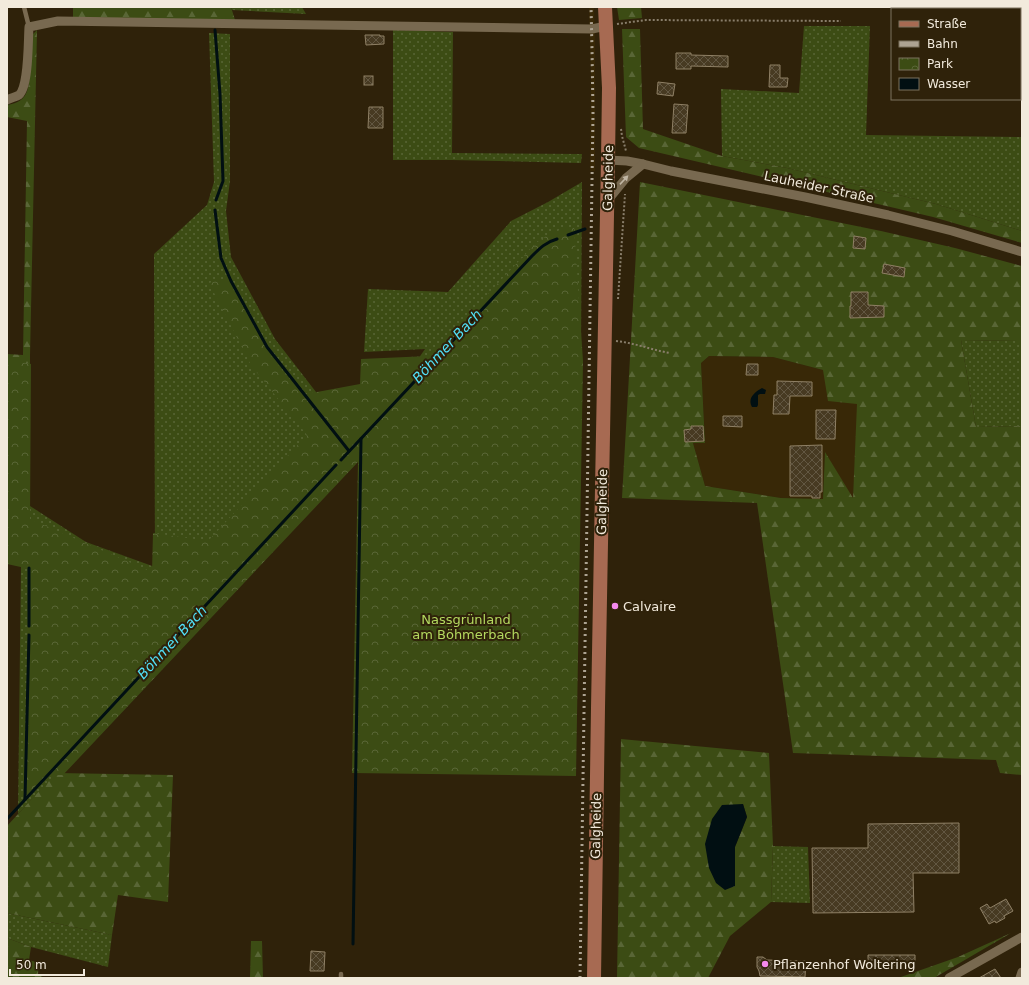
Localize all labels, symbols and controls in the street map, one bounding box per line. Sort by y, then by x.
legend [891,8,1021,100]
text: Straße [927,17,967,31]
text: Bahn [927,37,958,51]
text: Park [927,57,953,71]
text: Wasser [927,77,970,91]
street label: Galgheide [600,145,616,211]
street label: Lauheider Straße [763,168,875,206]
one-way arrow [619,175,629,185]
water label: Böhmer Bach [409,306,485,386]
street label: Galgheide [594,469,610,535]
place label: Calvaire [623,599,676,614]
marker: Calvaire [610,601,620,611]
water label: Böhmer Bach [134,602,210,682]
park label: Nassgrünland am Böhmerbach [412,612,520,642]
street label: Galgheide [588,793,604,859]
scale bar [10,951,84,977]
place label: Pflanzenhof Woltering [773,957,915,972]
text: 50 m [16,958,47,972]
marker: Pflanzenhof Woltering [760,959,770,969]

